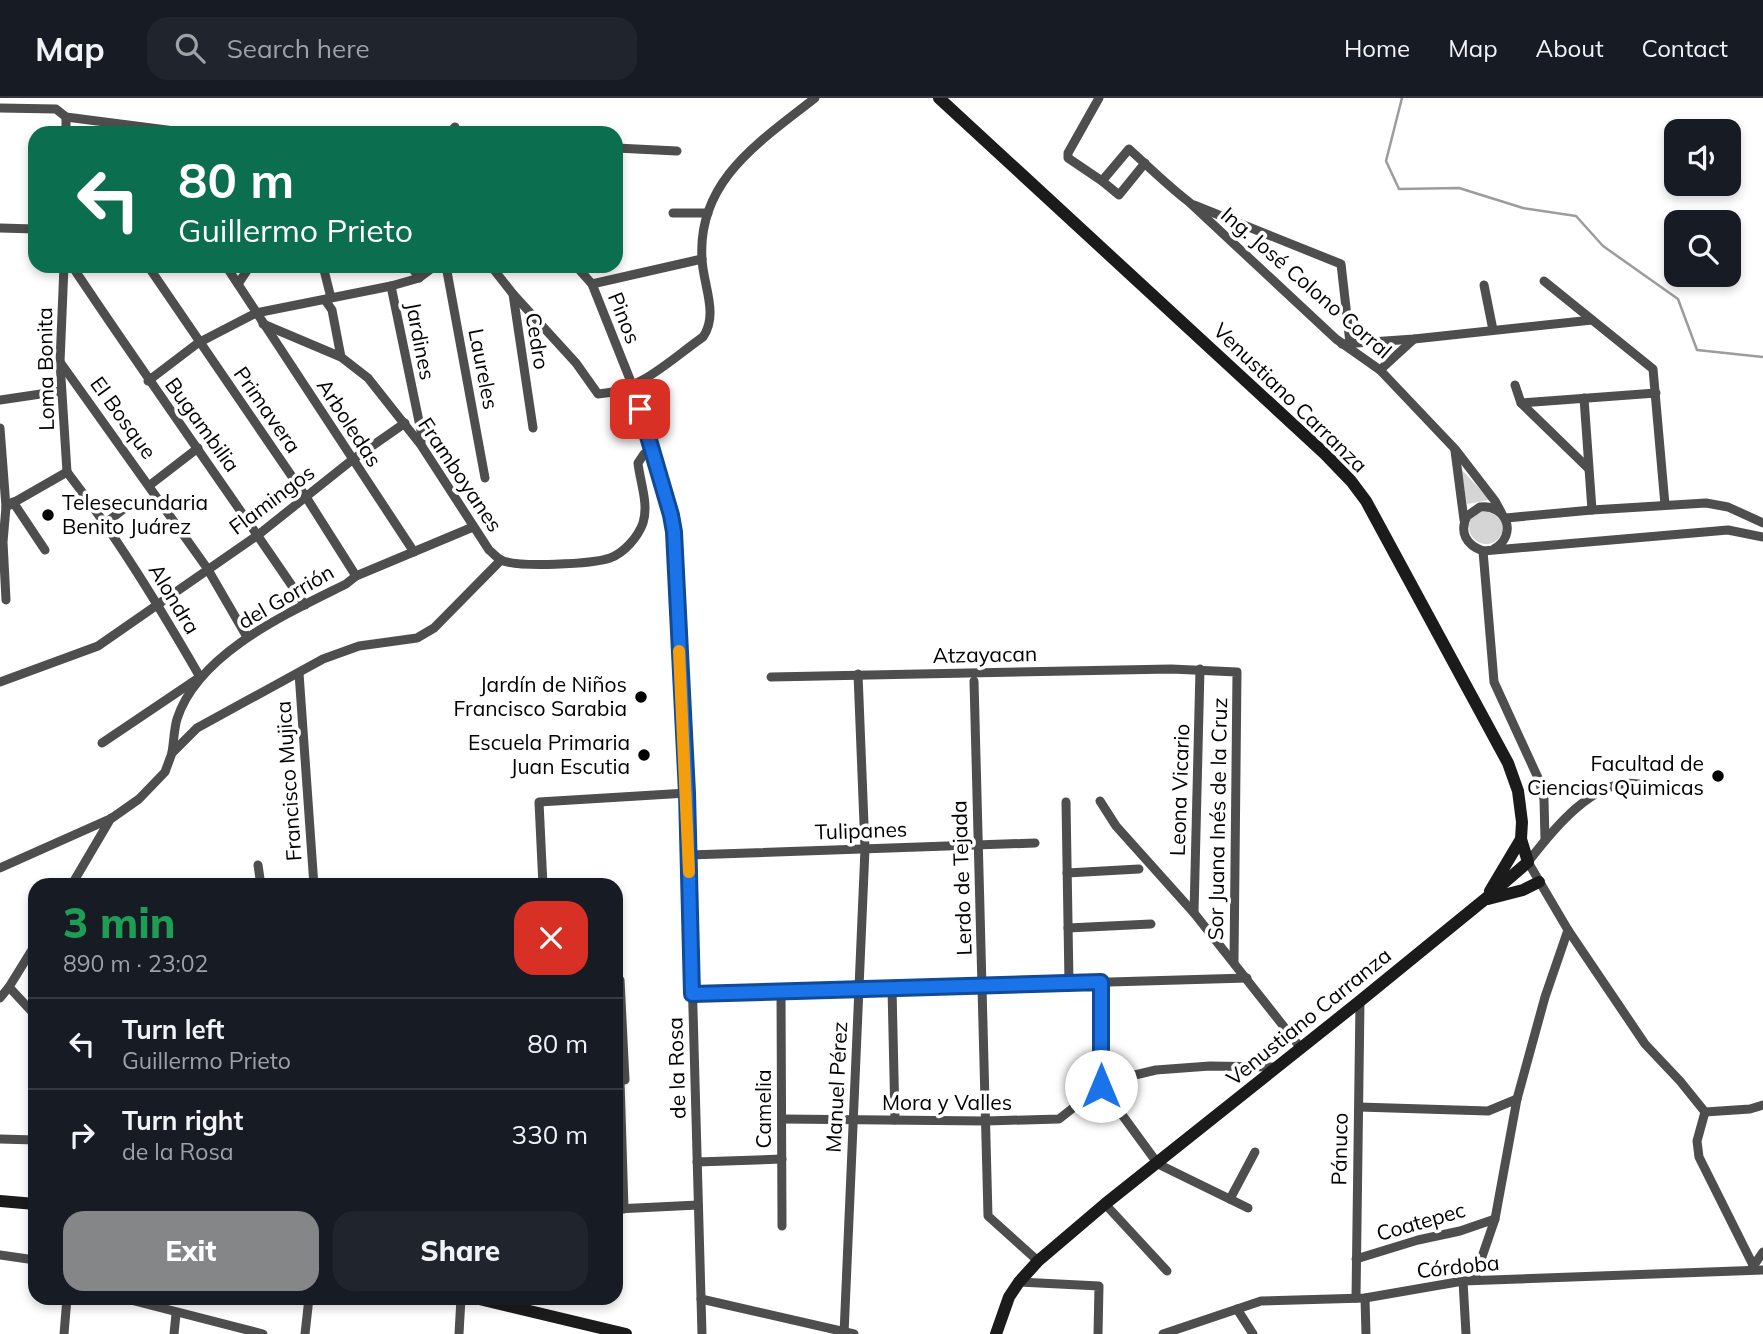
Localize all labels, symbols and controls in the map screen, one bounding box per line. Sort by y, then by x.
search box [147,17,637,80]
text: Map [35,28,105,69]
icon: search [171,29,209,67]
text: Search here [227,32,370,65]
text: Home [1344,33,1410,63]
text: Map [1448,33,1498,63]
text: About [1536,33,1604,63]
text: Contact [1642,33,1728,63]
map controls [1664,119,1741,287]
button: sound [1664,119,1741,196]
text: 80 m [178,149,294,210]
icon: left [63,154,154,245]
street label: Ing. José Colono Corral [1216,201,1397,363]
text: Guillermo Prieto [178,210,413,250]
button: search [1664,210,1741,287]
street label: Pinos [603,288,647,347]
street label: Jardines [401,300,441,382]
street label: Loma Bonita [31,307,59,431]
street label: Cedro [521,311,555,371]
street label: Venustiano Carranza [1208,317,1373,478]
street label: Laureles [463,326,505,411]
street label: Primavera [229,361,307,458]
street label: El Bosque [85,371,162,464]
street label: Bugambilia [160,372,246,477]
street label: Arboledas [312,374,388,471]
pin [610,379,670,439]
icon: arrive [621,390,659,428]
street label: Framboyanes [413,412,509,537]
street label: Flamingos [224,459,319,540]
place label: Telesecundaria Benito Juárez [62,489,208,539]
marker: Telesecundaria Benito Juárez [40,507,56,523]
street label: del Gorrión [233,558,338,634]
street label: Alondra [144,559,206,638]
street label: Atzayacan [932,640,1037,668]
place label: Jardín de Niños Francisco Sarabia [454,671,627,721]
marker: Jardín de Niños Francisco Sarabia [633,689,649,705]
street label: Sor Juana Inés de la Cruz [1202,697,1232,941]
street label: Francisco Mujica [269,700,307,862]
street label: Leona Vicario [1164,723,1194,857]
place label: Escuela Primaria Juan Escutia [468,729,630,779]
marker: Escuela Primaria Juan Escutia [636,747,652,763]
place label: Facultad de Ciencias Quimicas [1527,750,1704,800]
marker: Facultad de Ciencias Quimicas [1710,768,1726,784]
street label: Lerdo de Tejada [945,800,977,956]
street label: Tulipanes [814,815,908,845]
text: 3 min [63,896,176,949]
button: close [514,901,588,975]
street label: Venustiano Carranza [1221,942,1396,1091]
text: 890 m · 23:02 [63,949,208,978]
text: Turn left [122,1013,224,1046]
street label: de la Rosa [661,1017,691,1119]
street label: Manuel Pérez [820,1021,852,1153]
icon: left [63,1025,101,1063]
text: 80 m [527,1027,588,1060]
text: Guillermo Prieto [122,1046,291,1075]
position arrow [1064,1049,1138,1123]
street label: Camelia [750,1069,776,1149]
street label: Mora y Valles [882,1089,1012,1115]
text: Turn right [122,1104,243,1137]
street label: Pánuco [1325,1112,1353,1186]
icon: right [63,1116,101,1154]
text: 330 m [512,1118,588,1151]
text: de la Rosa [122,1137,234,1166]
street label: Coatepec [1373,1196,1468,1246]
button: Exit [63,1211,319,1291]
button: Share [333,1211,588,1291]
street label: Córdoba [1415,1249,1500,1283]

